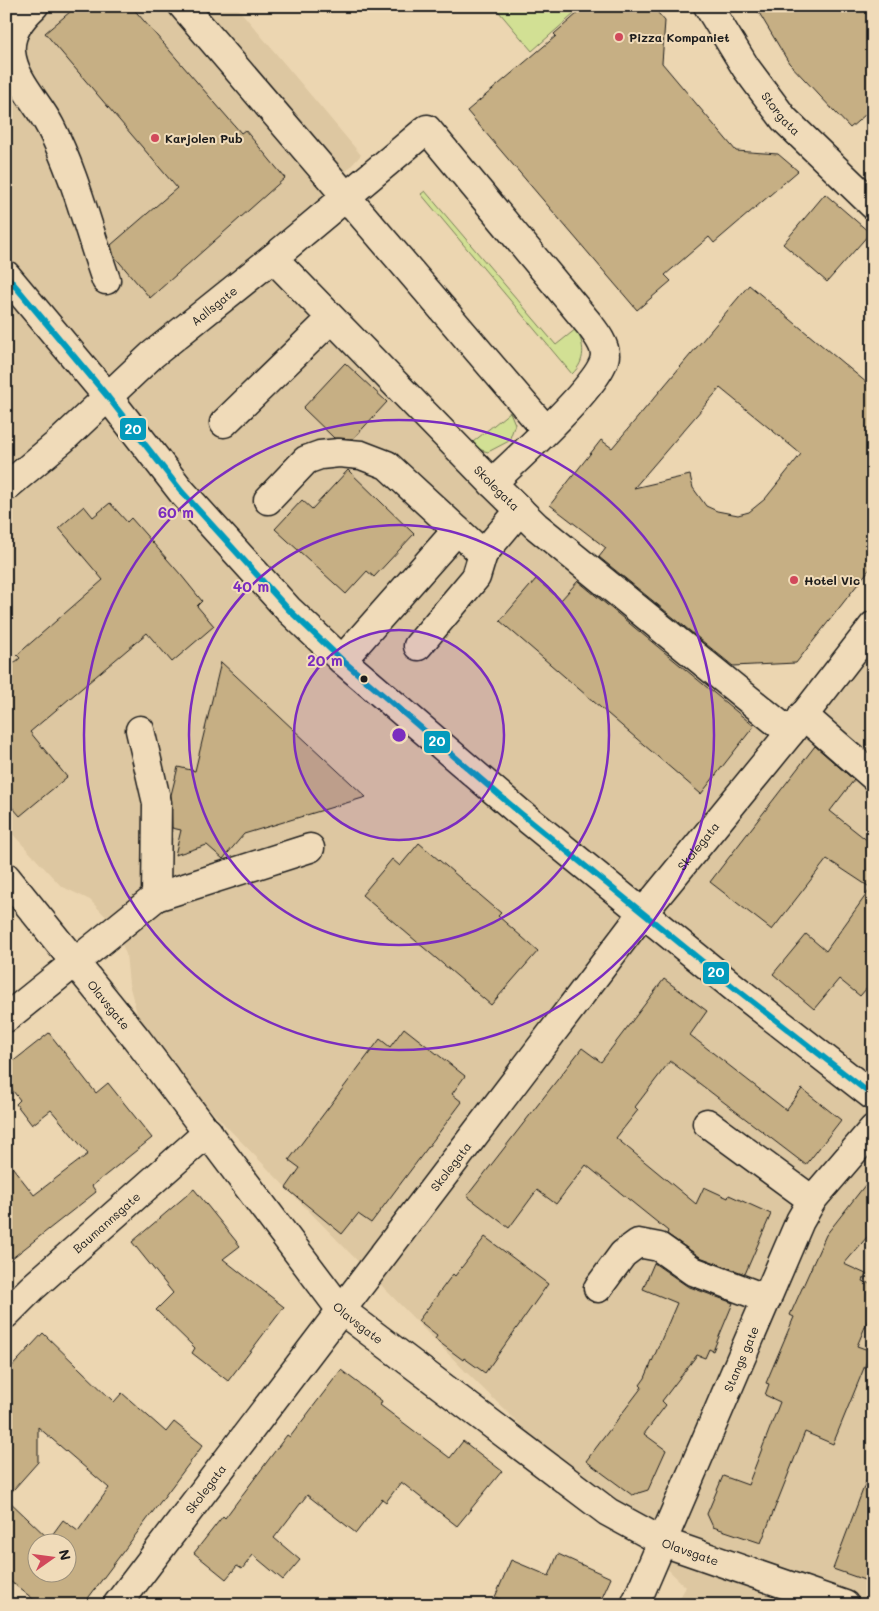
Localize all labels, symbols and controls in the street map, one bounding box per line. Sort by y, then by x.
place label: Pizza Kompaniet [629,29,730,45]
marker: Pizza Kompaniet [613,31,625,43]
street label: Storgata [758,88,804,139]
place label: Karjolen Pub [165,130,243,146]
marker: Karjolen Pub [149,132,161,144]
street label: Aallsgate [187,282,240,329]
line badge: 20 [119,417,147,441]
text: 20 [125,419,141,438]
street label: Skolegata [471,462,523,514]
text: 60 m [158,502,194,522]
place label: Hotel Vic [804,572,860,588]
marker: Hotel Vic [788,574,800,586]
text: 40 m [233,576,269,596]
text: 20 m [307,650,343,670]
unlabelled marker [359,674,369,684]
centre of rings [390,726,408,744]
line badge: 20 [423,730,451,754]
text: 20 [429,731,445,750]
street label: Skolegata [673,818,722,873]
line badge: 20 [702,961,730,985]
text: 20 [708,962,724,981]
street label: Olavsgate [84,976,134,1033]
street label: Skolegata [427,1138,474,1194]
street label: Baumannsgate [69,1188,143,1256]
street label: Olavsgate [330,1299,387,1347]
street label: Stangs gate [720,1323,762,1394]
street label: Skolegata [181,1461,229,1517]
north arrow [28,1534,78,1584]
street label: Olavsgate [660,1534,721,1569]
text: N [55,1547,76,1562]

